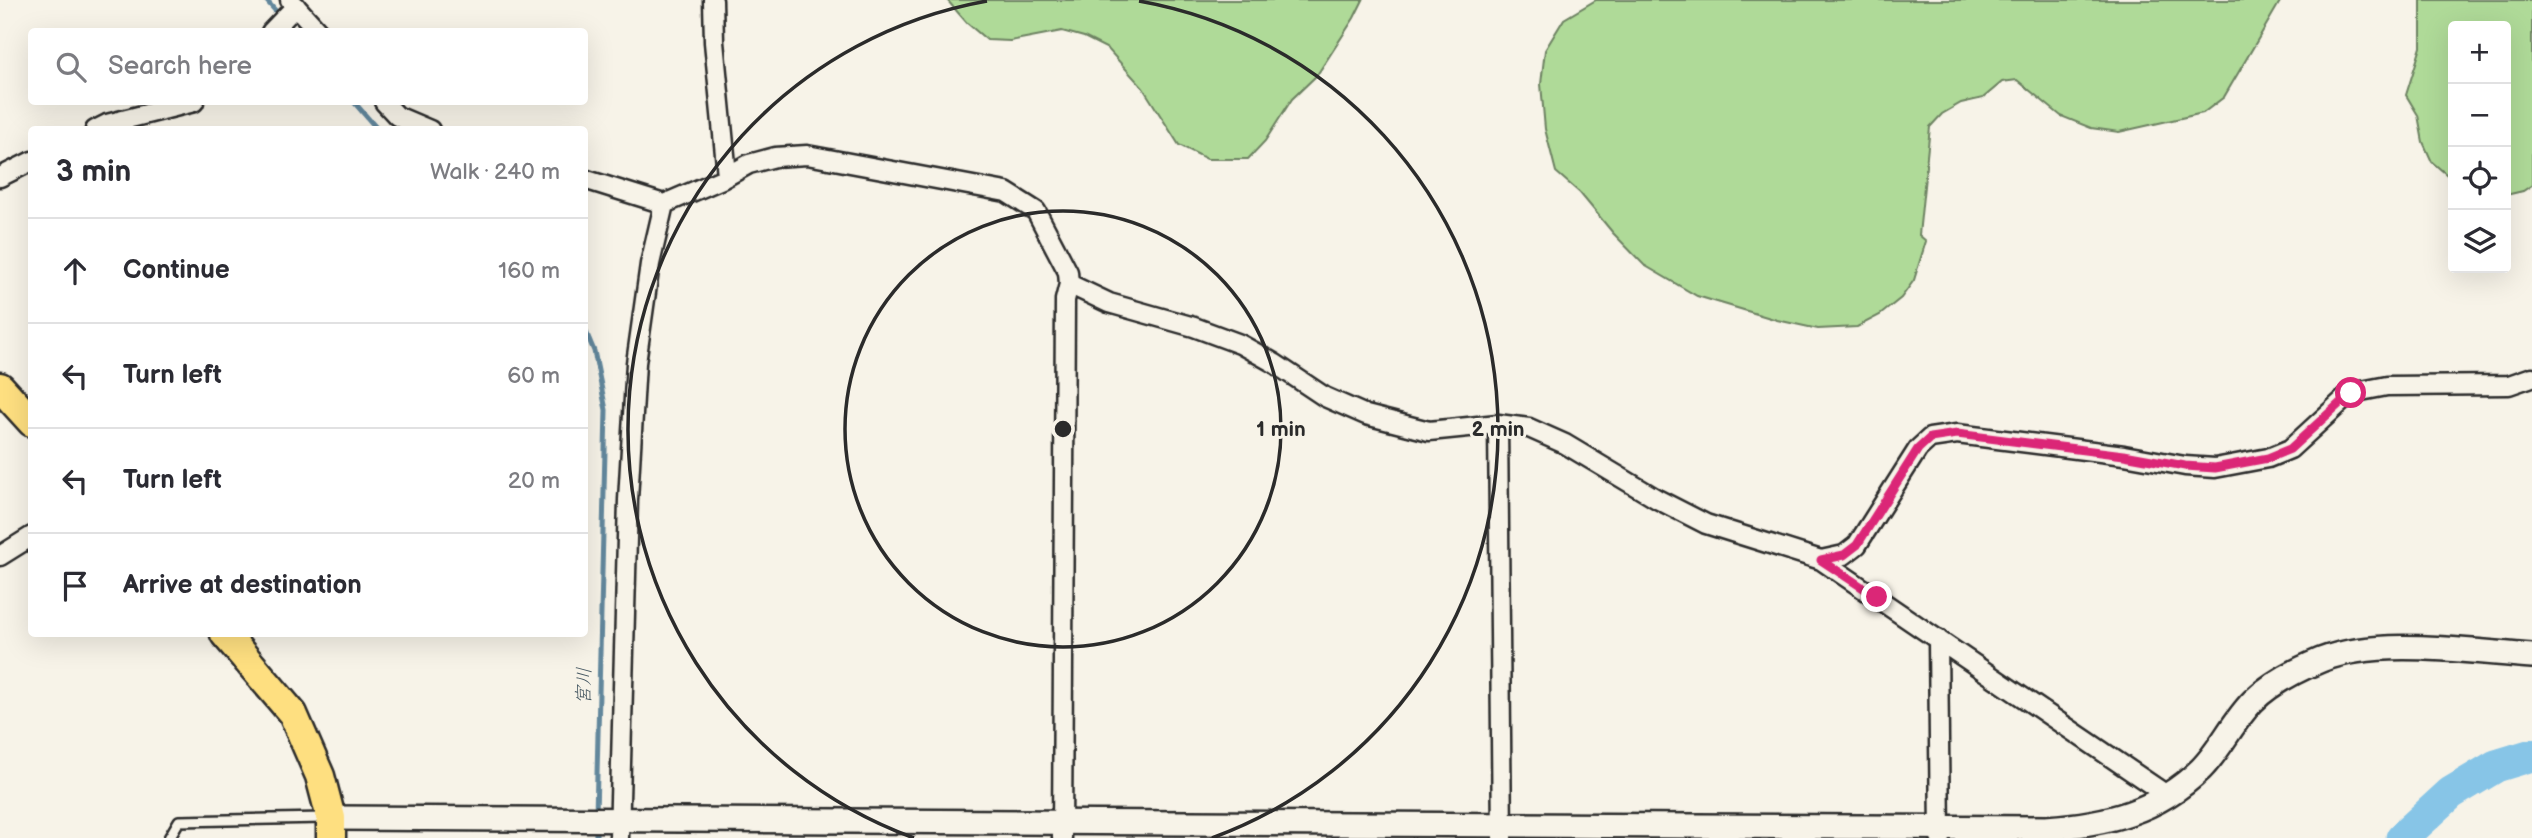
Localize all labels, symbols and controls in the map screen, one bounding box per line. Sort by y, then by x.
map controls [2448,21,2511,273]
button: + [2448,21,2511,84]
search box [28,28,588,105]
icon: search [52,48,90,86]
text: Search here [108,51,252,82]
button: − [2448,84,2511,147]
button: locate [2448,147,2511,210]
text: 3 min [56,154,131,190]
text: Walk · 240 m [430,158,560,186]
button: layers [2448,210,2511,273]
icon: ahead [56,252,94,290]
text: Continue [123,255,230,286]
text: 160 m [498,257,560,285]
icon: left [56,357,94,395]
text: Turn left [123,360,222,391]
text: 60 m [507,362,560,390]
route start [2335,377,2366,408]
centre of rings [1051,417,1075,441]
text: 1 min [1256,417,1306,442]
text: 2 min [1471,417,1525,442]
icon: left [56,462,94,500]
text: Turn left [123,465,222,496]
text: 20 m [508,467,560,495]
icon: arrive [56,567,94,605]
text: Arrive at destination [123,570,362,601]
route end [1861,581,1892,612]
water label: 宮川 [573,667,596,705]

